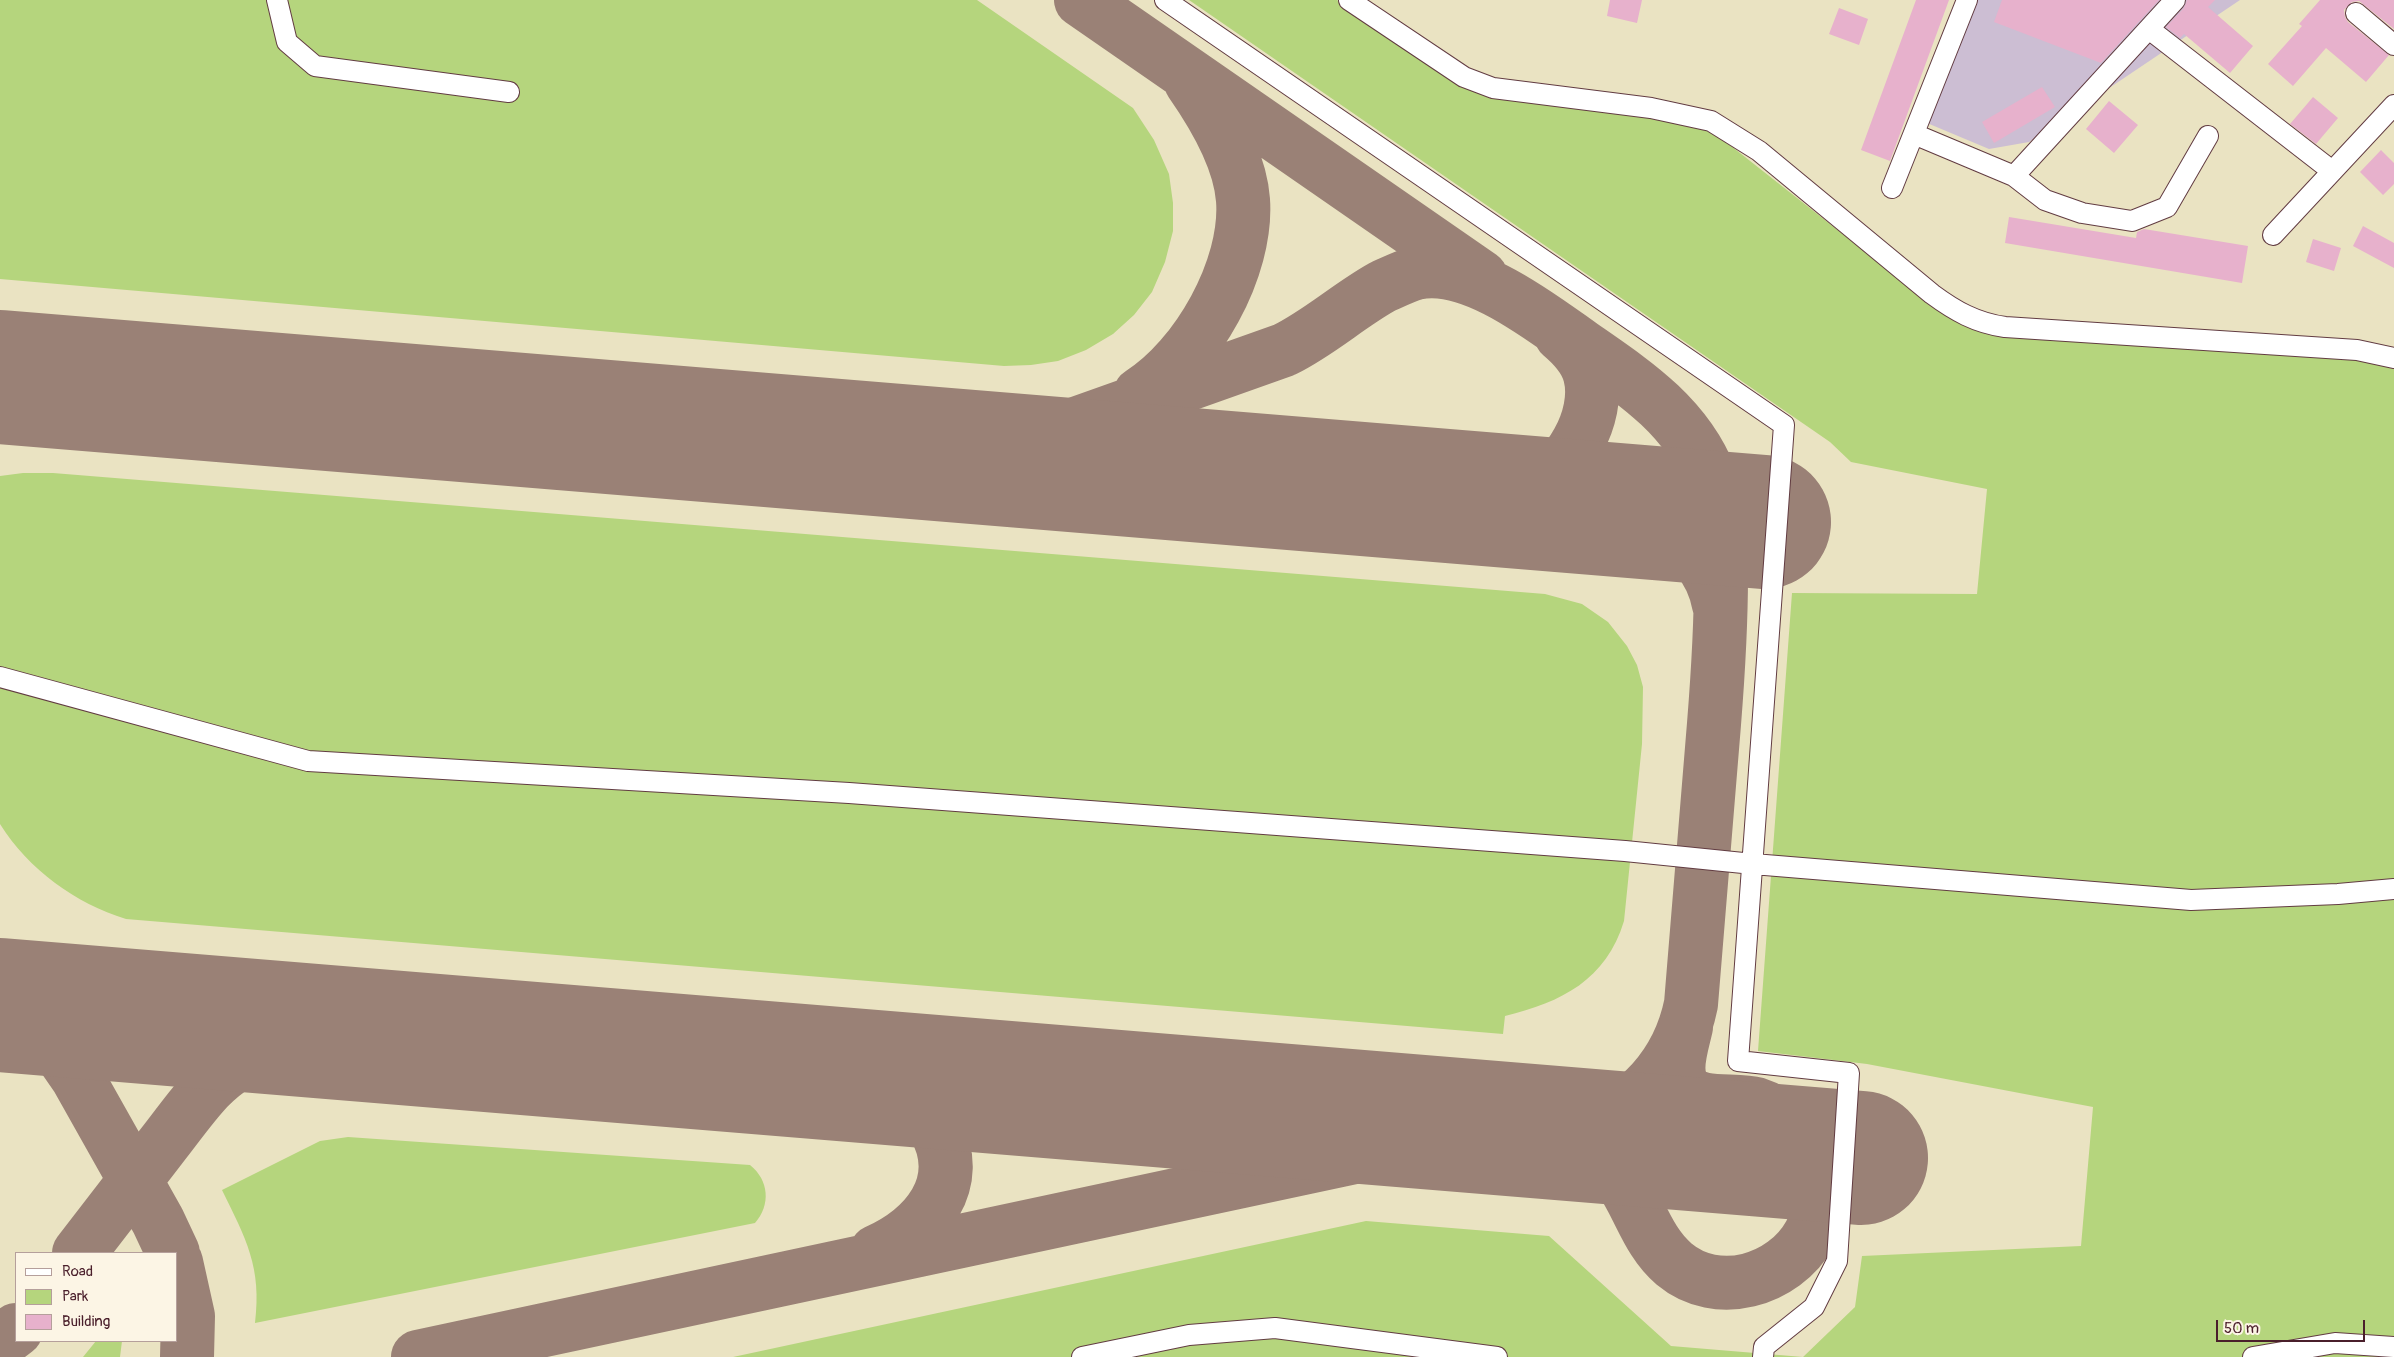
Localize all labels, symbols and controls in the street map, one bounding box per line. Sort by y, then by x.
legend [15,1252,178,1342]
text: Road [62,1262,93,1281]
text: Park [62,1287,88,1306]
scale bar [2219,1310,2368,1342]
text: Building [62,1312,110,1331]
text: 50 m [2224,1319,2259,1338]

